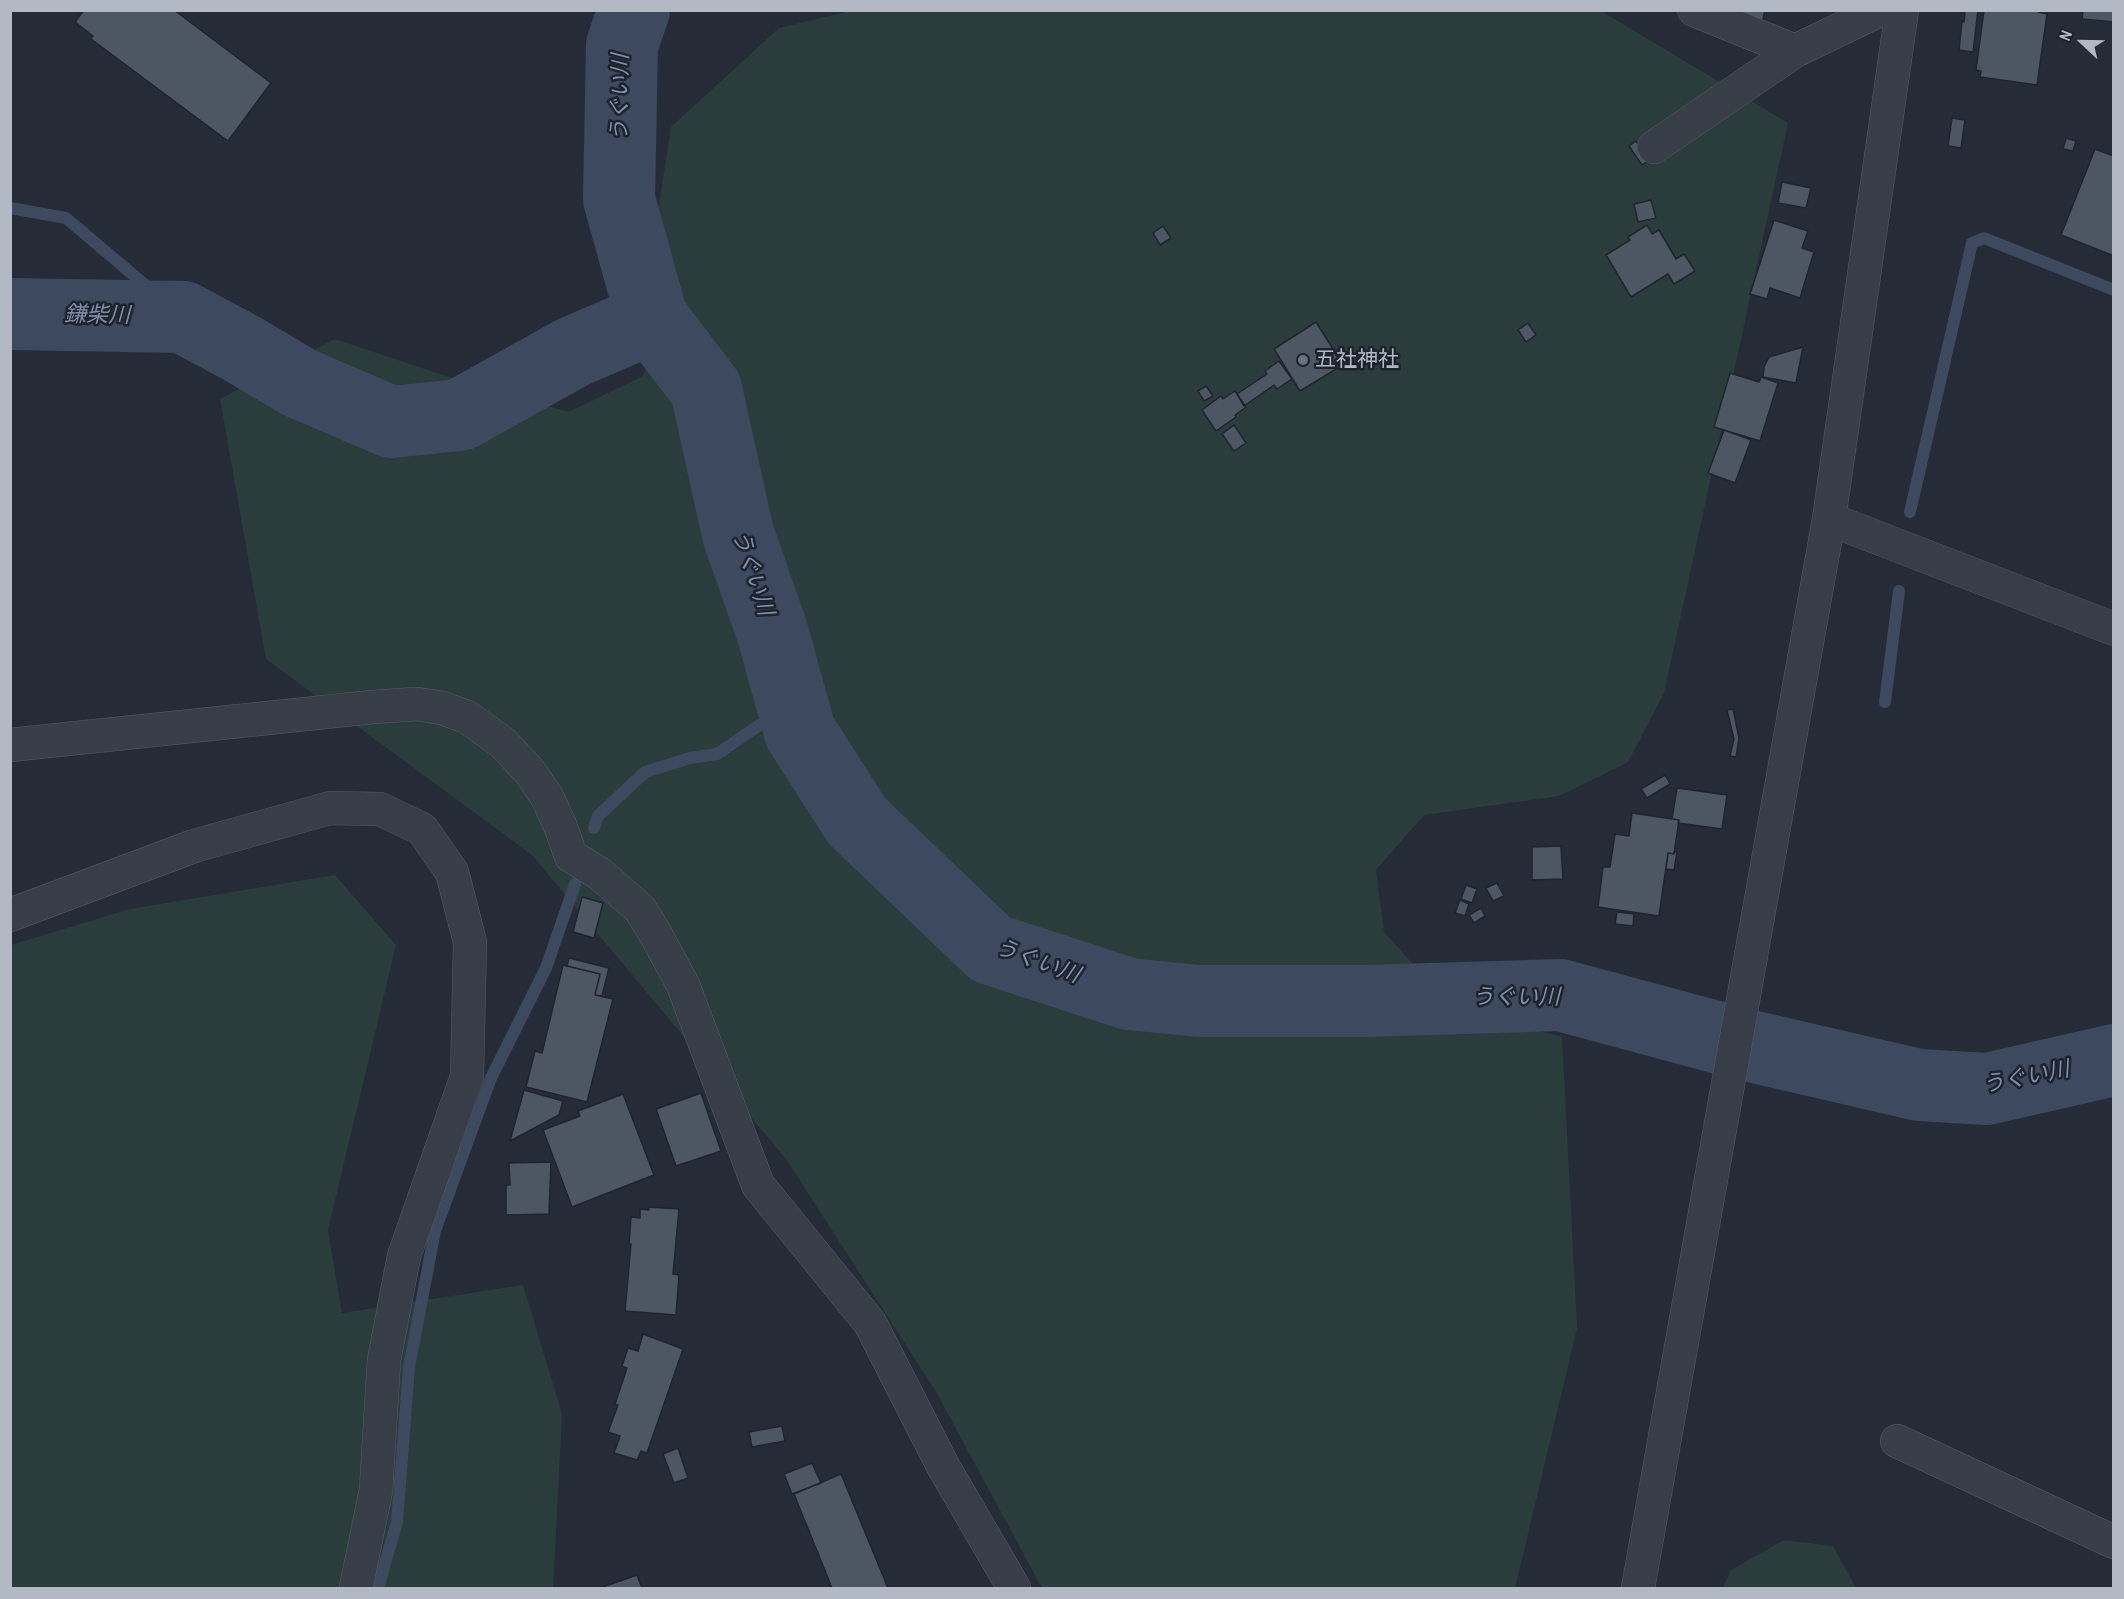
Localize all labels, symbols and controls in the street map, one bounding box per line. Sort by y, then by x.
north arrow [2052,12,2112,72]
text: N [2053,27,2077,44]
water label: うぐい川 [607,54,635,142]
water label: 鎌柴川 [64,302,130,330]
place label: 五社神社 [1315,347,1399,373]
marker: 五社神社 [1296,353,1310,367]
water label: うぐい川 [726,527,778,619]
water label: うぐい川 [991,935,1083,989]
water label: うぐい川 [1472,985,1560,1011]
water label: うぐい川 [1980,1057,2072,1099]

